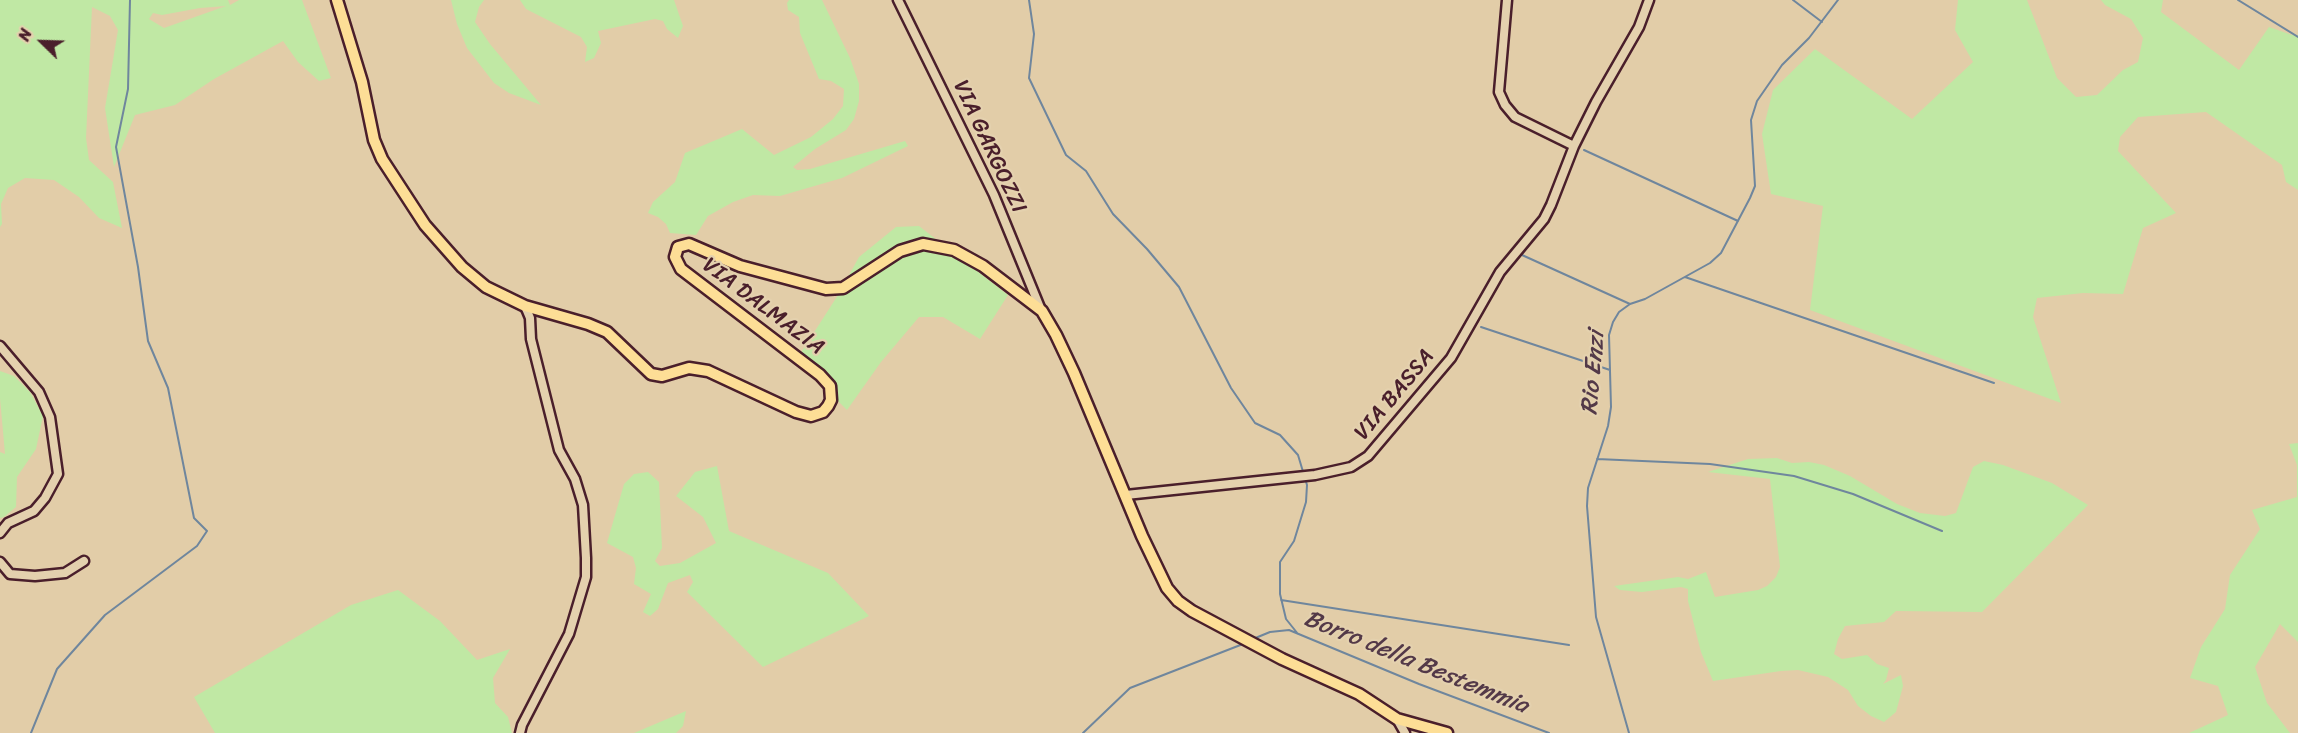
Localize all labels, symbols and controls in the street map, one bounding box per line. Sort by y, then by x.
north arrow [12,12,72,72]
text: N [9,24,40,46]
street label: VIA GARGOZZI [947,76,1031,218]
street label: VIA DALMAZIA [697,253,829,361]
water label: Rio Enzi [1576,330,1612,416]
street label: VIA BASSA [1350,344,1440,446]
water label: Borro della Bestemmia [1300,605,1532,721]

